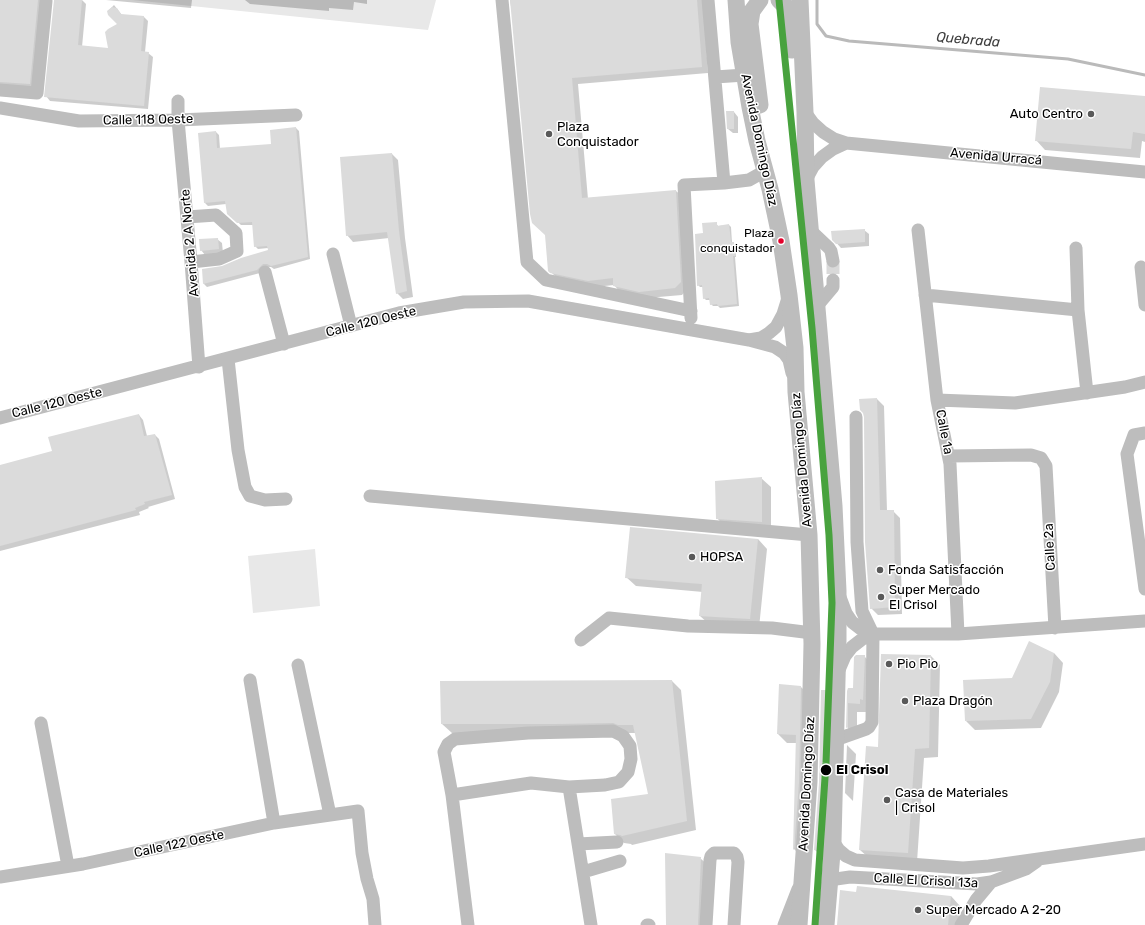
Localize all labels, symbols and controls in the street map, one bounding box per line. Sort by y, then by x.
water label: Quebrada [935,29,1001,51]
street label: Avenida Domingo Díaz [737,72,781,208]
place label: Auto Centro [1010,106,1083,122]
marker: Auto Centro [1086,109,1096,119]
street label: Calle 118 Oeste [103,111,193,129]
place label: Plaza Conquistador [557,119,639,150]
marker: Plaza Conquistador [544,129,554,139]
street label: Avenida Urracá [949,145,1043,169]
street label: Avenida 2 A Norte [178,188,202,298]
place label: Plaza conquistador [700,227,774,255]
marker: Plaza conquistador [776,236,786,246]
street label: Calle 120 Oeste [324,303,418,341]
street label: Calle 120 Oeste [10,384,104,422]
street label: Avenida Domingo Díaz [788,392,816,528]
street label: Calle 1a [932,408,956,456]
street label: Calle 2a [1041,523,1059,571]
place label: HOPSA [700,549,743,565]
marker: HOPSA [687,552,697,562]
place label: Fonda Satisfacción [888,562,1004,578]
marker: Fonda Satisfacción [875,565,885,575]
place label: Super Mercado El Crisol [889,582,980,613]
marker: Super Mercado El Crisol [876,592,886,602]
place label: Pio Pio [897,656,938,672]
marker: Pio Pio [884,659,894,669]
place label: Plaza Dragón [913,693,993,709]
marker: Plaza Dragón [900,696,910,706]
street label: Avenida Domingo Díaz [796,716,818,852]
place label: El Crisol [836,762,888,778]
marker: El Crisol [819,763,833,777]
place label: Casa de Materiales | Crisol [895,785,1008,816]
marker: Casa de Materiales | Crisol [882,795,892,805]
street label: Calle 122 Oeste [133,827,225,861]
street label: Calle El Crisol 13a [873,870,979,892]
place label: Super Mercado A 2-20 [926,902,1061,918]
marker: Super Mercado A 2-20 [913,905,923,915]

